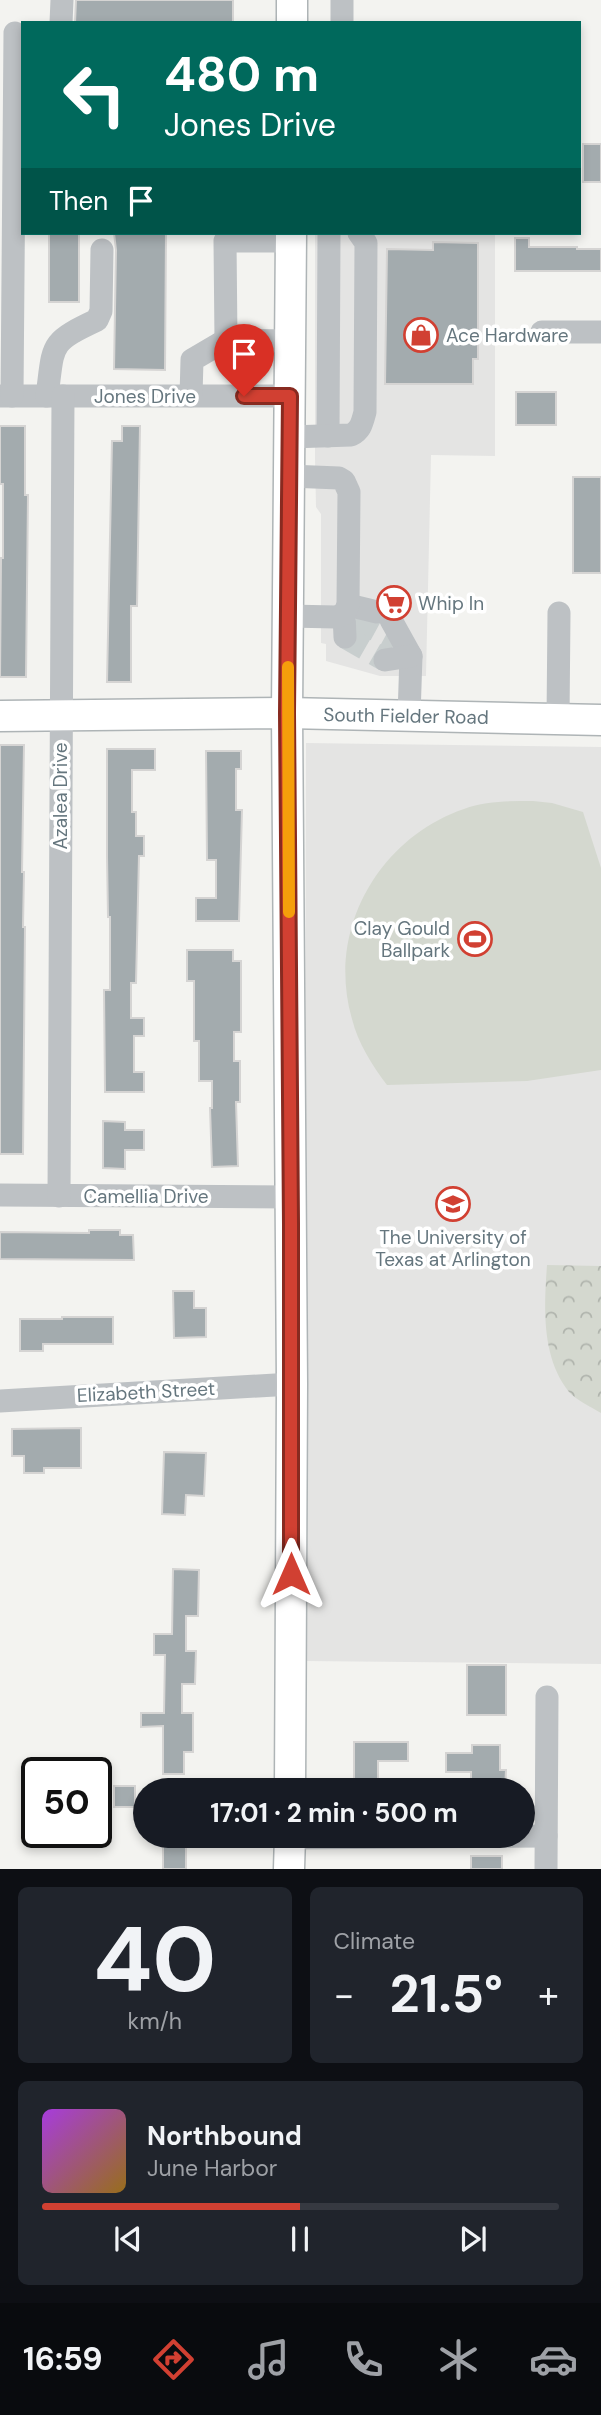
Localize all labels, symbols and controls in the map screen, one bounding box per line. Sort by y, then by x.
text: 480 m [164,42,319,106]
icon: left [49,49,140,140]
text: Jones Drive [164,104,336,146]
icon: arrive [122,182,160,220]
text: Then [49,184,108,218]
shop icon: Ace Hardware [402,316,440,354]
place label: Ace Hardware [446,323,569,348]
pin [214,324,274,396]
icon: arrive [225,335,263,373]
street label: Jones Drive [94,384,196,409]
supermarket icon: Whip In [375,584,413,622]
place label: Whip In [418,591,484,616]
street label: South Fielder Road [323,702,489,730]
street label: Azalea Drive [48,742,73,850]
place label: Clay Gould Ballpark [354,916,450,963]
sports icon: Clay Gould Ballpark [456,920,494,958]
street label: Camellia Drive [83,1184,209,1209]
school or university icon: The University of Texas at Arlington [434,1185,472,1223]
place label: The University of Texas at Arlington [375,1225,531,1272]
street label: Elizabeth Street [76,1376,216,1408]
position arrow [254,1537,328,1611]
speed limit sign: 50 [21,1757,112,1848]
text: 17:01 · 2 min · 500 m [210,1796,458,1830]
text: 40 [93,1901,216,2019]
text: Climate [334,1926,415,1956]
text: 21.5° [390,1960,503,2028]
text: − [334,1970,354,2020]
text: + [538,1970,559,2020]
text: km/h [128,2006,182,2036]
text: Northbound [147,2119,302,2153]
text: June Harbor [147,2153,277,2183]
icon: previous [109,2220,147,2258]
icon: pause [281,2220,319,2258]
icon: next [454,2220,492,2258]
icon: directions [149,2335,198,2384]
icon: music [244,2335,293,2384]
icon: phone [339,2335,388,2384]
icon: climate [434,2335,483,2384]
icon: car [529,2335,578,2384]
text: 16:59 [23,2338,103,2380]

